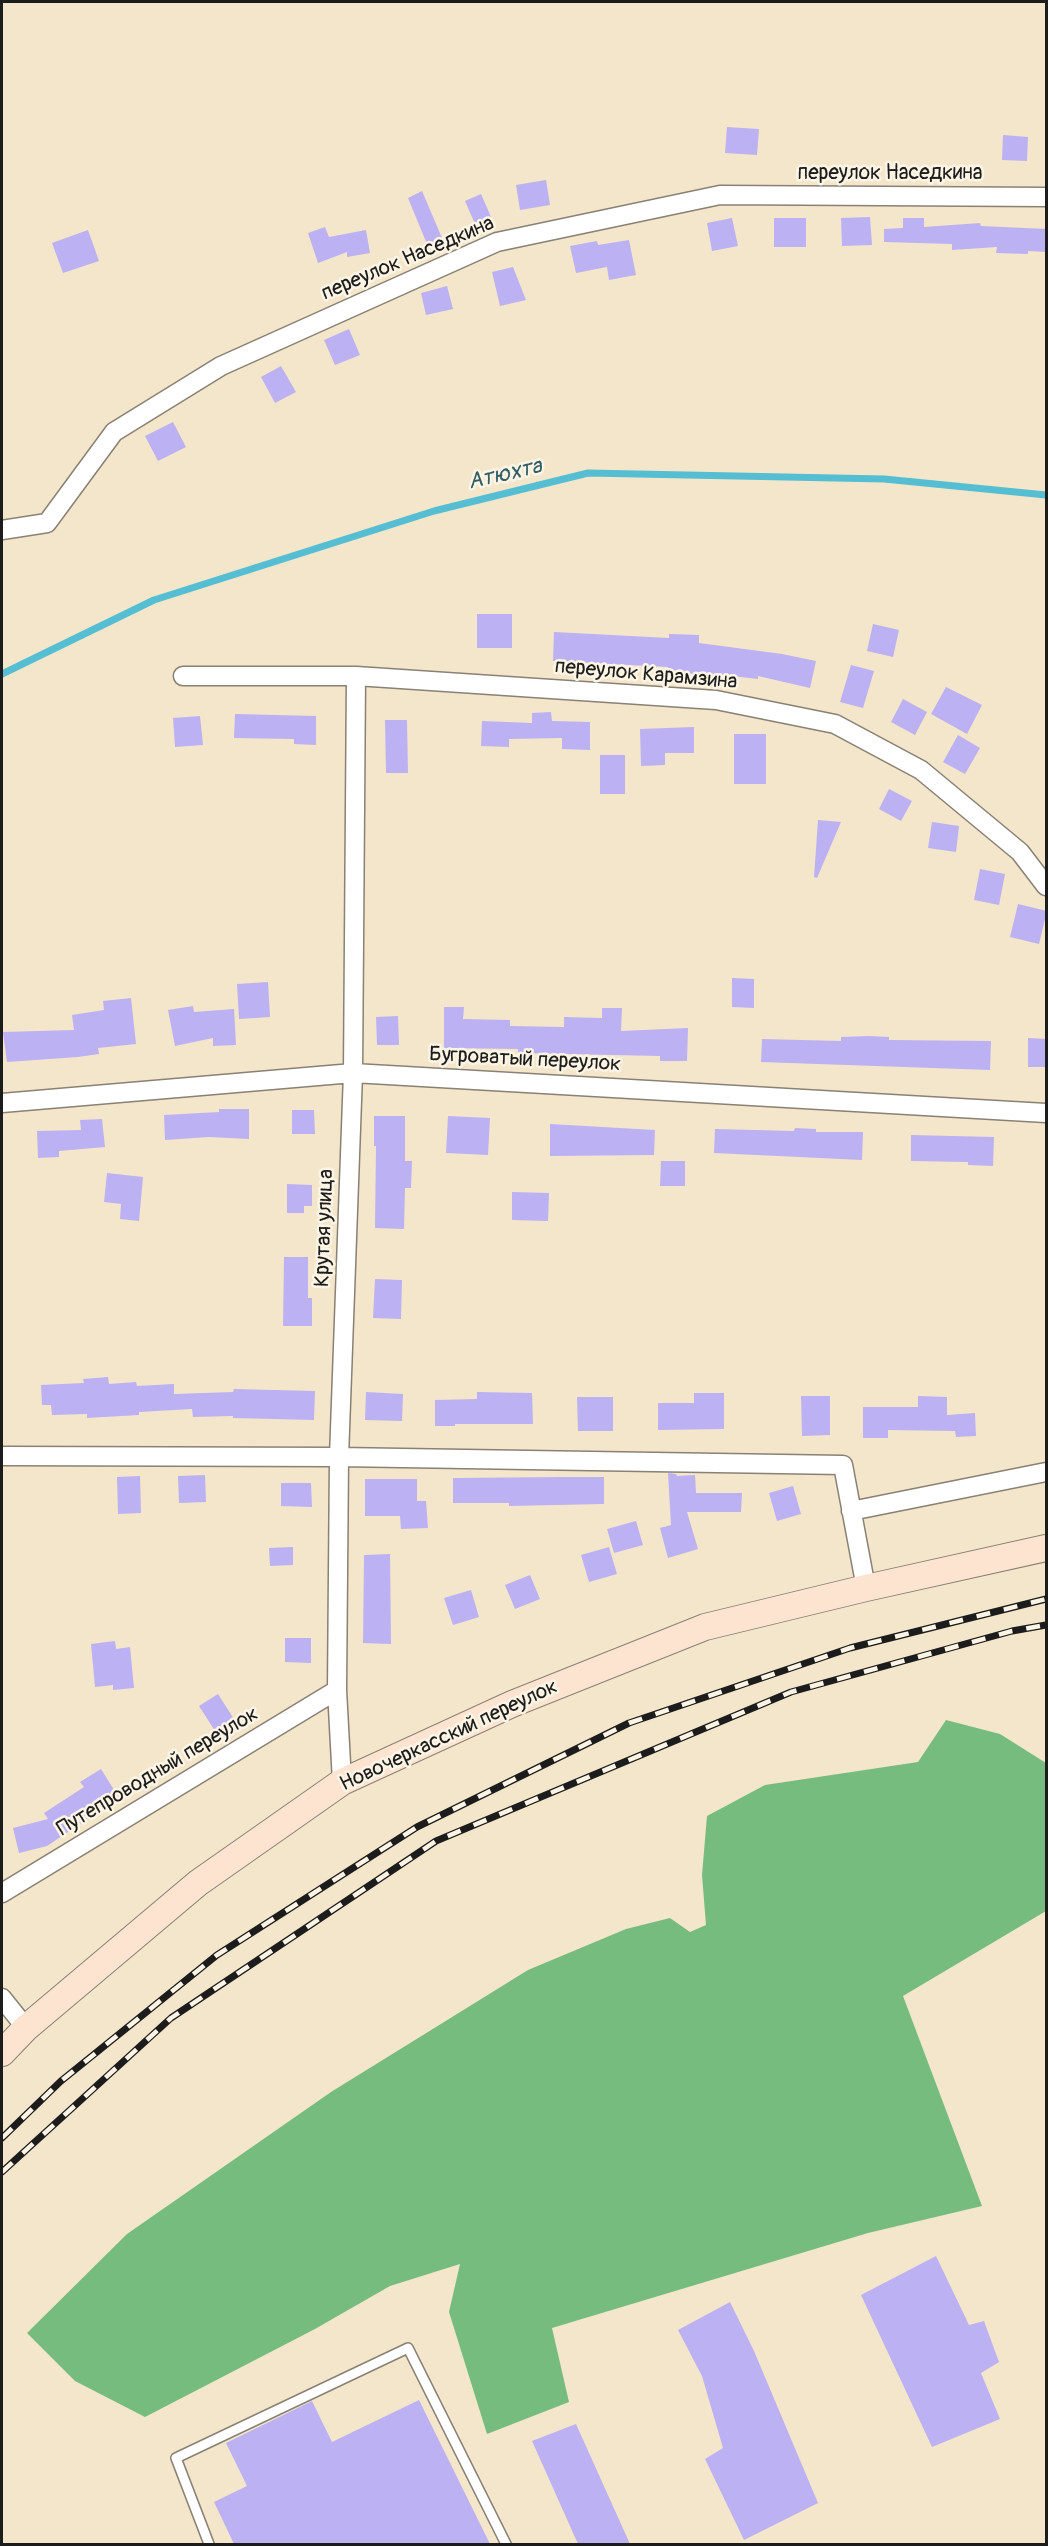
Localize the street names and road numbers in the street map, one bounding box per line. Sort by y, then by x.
street label: переулок Наседкина [797,161,983,187]
street label: переулок Наседкина [318,211,498,307]
street label: переулок Карамзина [554,654,738,696]
street label: Бугроватый переулок [428,1042,622,1078]
street label: Крутая улица [310,1169,340,1287]
street label: Новочеркасский переулок [336,1674,562,1798]
street label: Путепроводный переулок [53,1702,263,1842]

